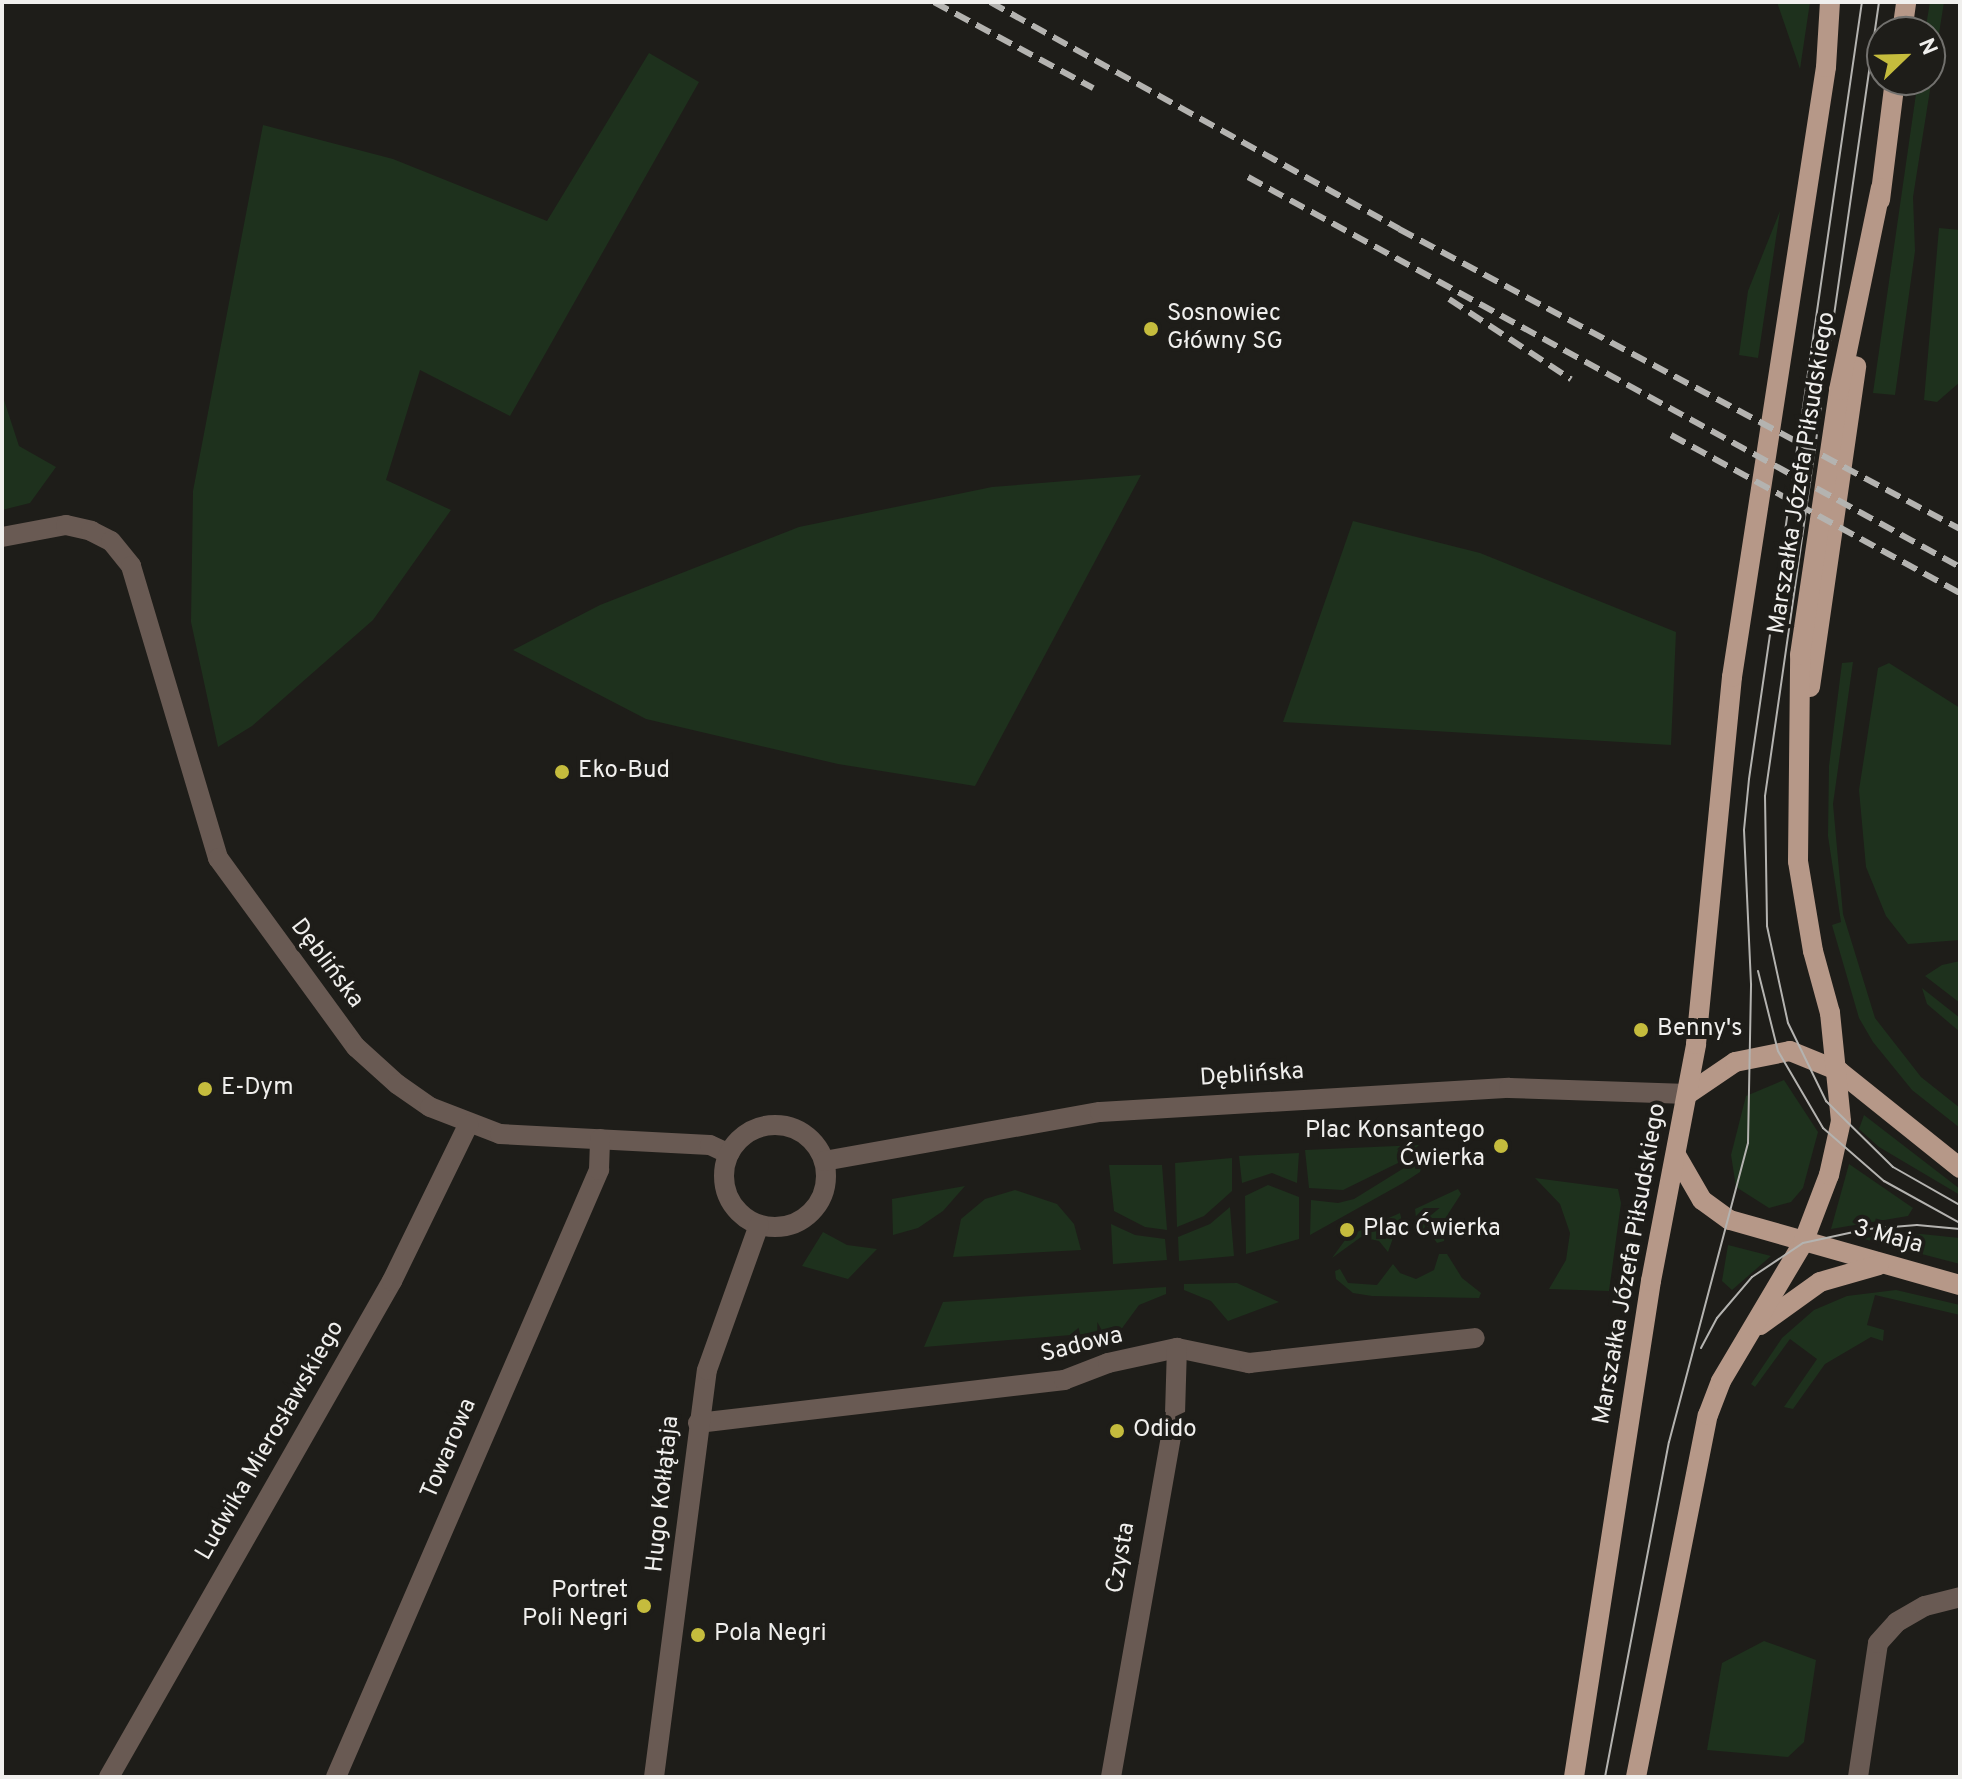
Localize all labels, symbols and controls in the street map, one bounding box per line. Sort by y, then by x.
north arrow [1866,16,1946,96]
text: N [1911,35,1942,60]
place label: Sosnowiec Główny SG [1167,301,1283,357]
street label: Marszałka Józefa Piłsudskiego [1763,310,1843,636]
marker: Sosnowiec Główny SG [1142,320,1160,338]
place label: Eko-Bud [578,758,670,786]
marker: Eko-Bud [553,763,571,781]
street label: Dęblińska [283,914,369,1014]
place label: Benny's [1657,1016,1742,1044]
marker: Benny's [1632,1021,1650,1039]
street label: Dęblińska [1199,1058,1305,1094]
place label: E-Dym [221,1075,294,1103]
marker: E-Dym [196,1080,214,1098]
street label: Marszałka Józefa Piłsudskiego [1589,1101,1673,1427]
place label: Plac Konsantego Ćwierka [1305,1118,1485,1174]
marker: Plac Konsantego Ćwierka [1492,1137,1510,1155]
street label: 3 Maja [1850,1215,1926,1261]
place label: Plac Ćwierka [1363,1216,1501,1244]
marker: Plac Ćwierka [1338,1221,1356,1239]
street label: Ludwika Mierosławskiego [191,1316,351,1566]
street label: Sadowa [1038,1322,1126,1370]
street label: Towarowa [416,1394,484,1504]
street label: Hugo Kołłątaja [641,1414,687,1574]
place label: Odido [1133,1417,1197,1445]
marker: Odido [1108,1422,1126,1440]
street label: Czysta [1102,1520,1142,1596]
place label: Portret Poli Negri [522,1578,628,1634]
marker: Portret Poli Negri [635,1597,653,1615]
place label: Pola Negri [714,1621,827,1649]
marker: Pola Negri [689,1626,707,1644]

